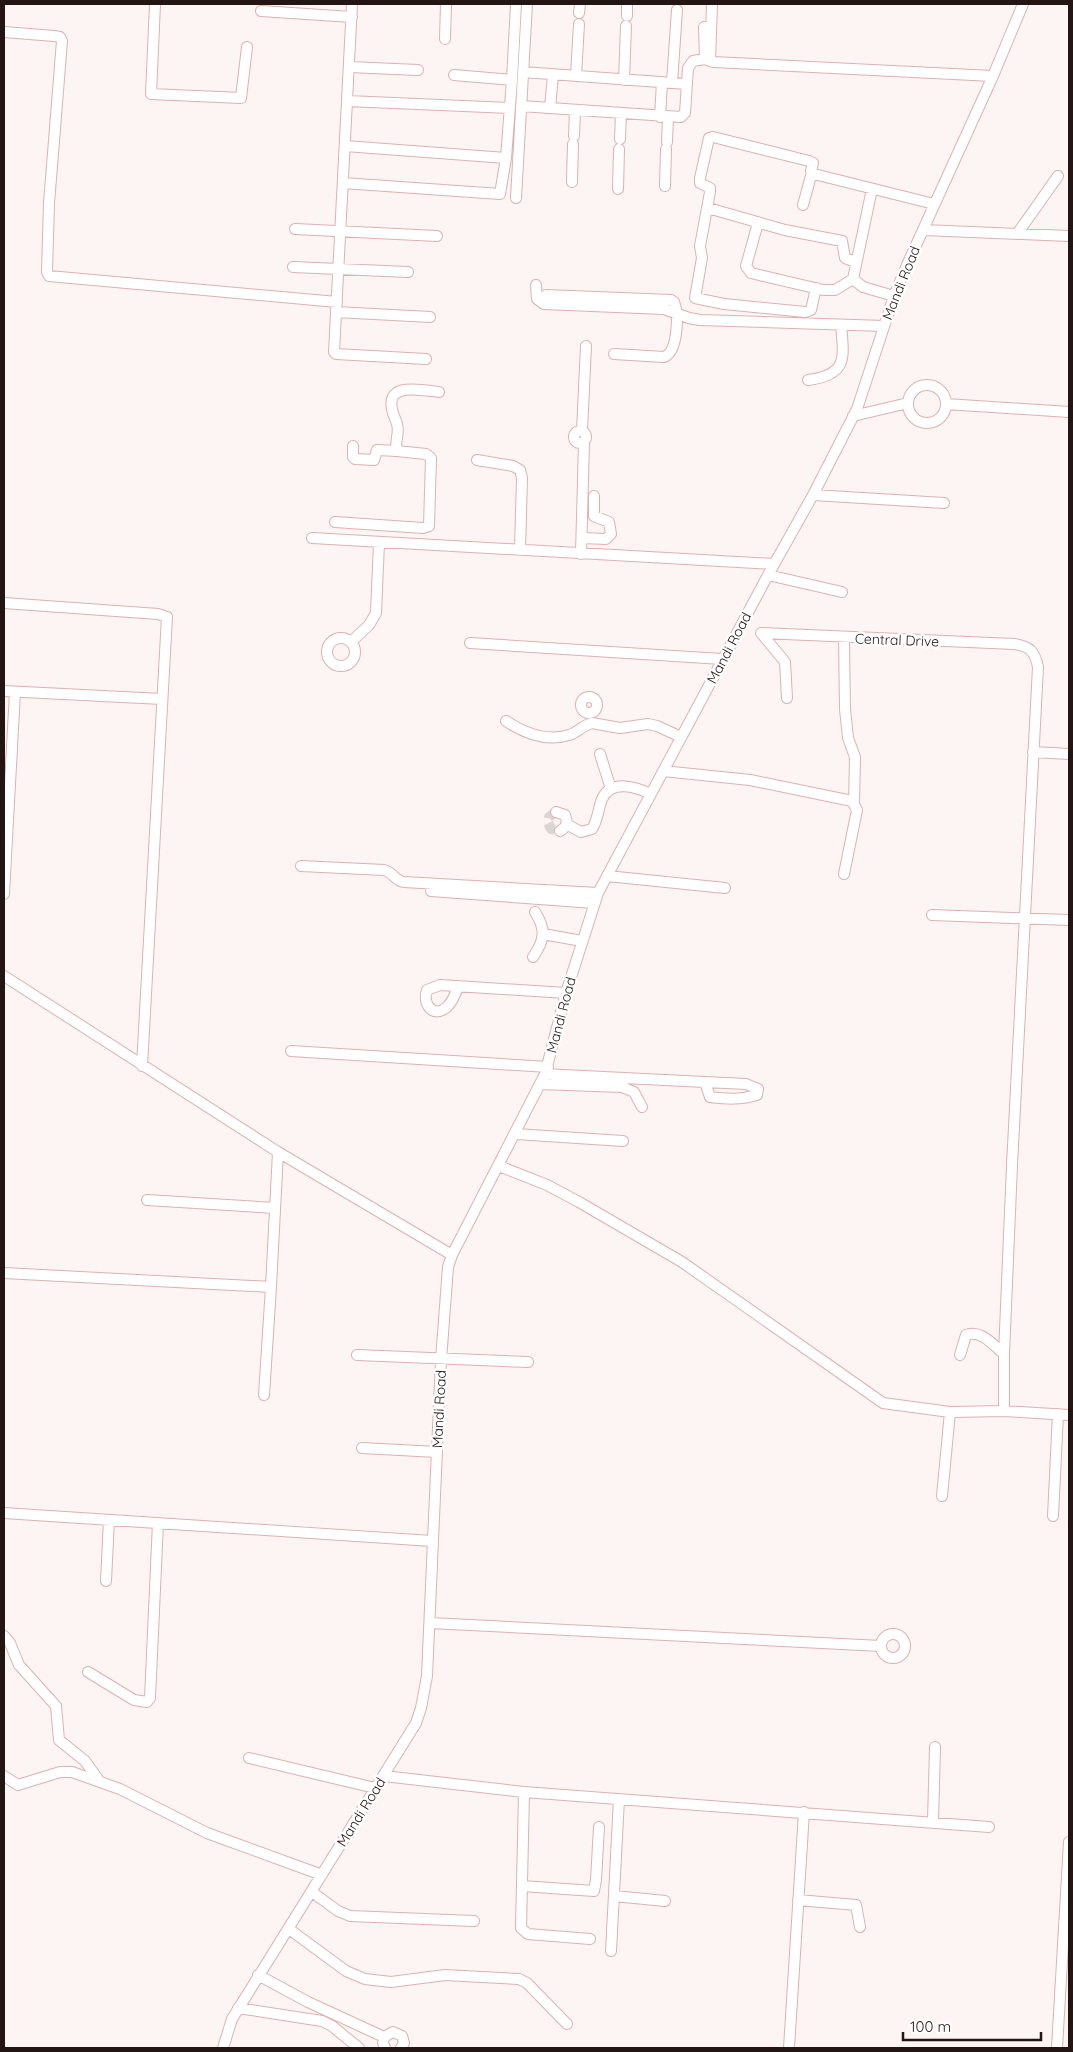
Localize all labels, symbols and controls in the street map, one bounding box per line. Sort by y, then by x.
street label: Mandi Road [878,243,924,323]
street label: Mandi Road [703,609,755,687]
street label: Central Drive [855,630,940,650]
street label: Mandi Road [542,975,580,1055]
street label: Mandi Road [428,1369,450,1449]
street label: Mandi Road [333,1774,389,1850]
scale bar [903,2010,1040,2042]
text: 100 m [910,2017,951,2036]

